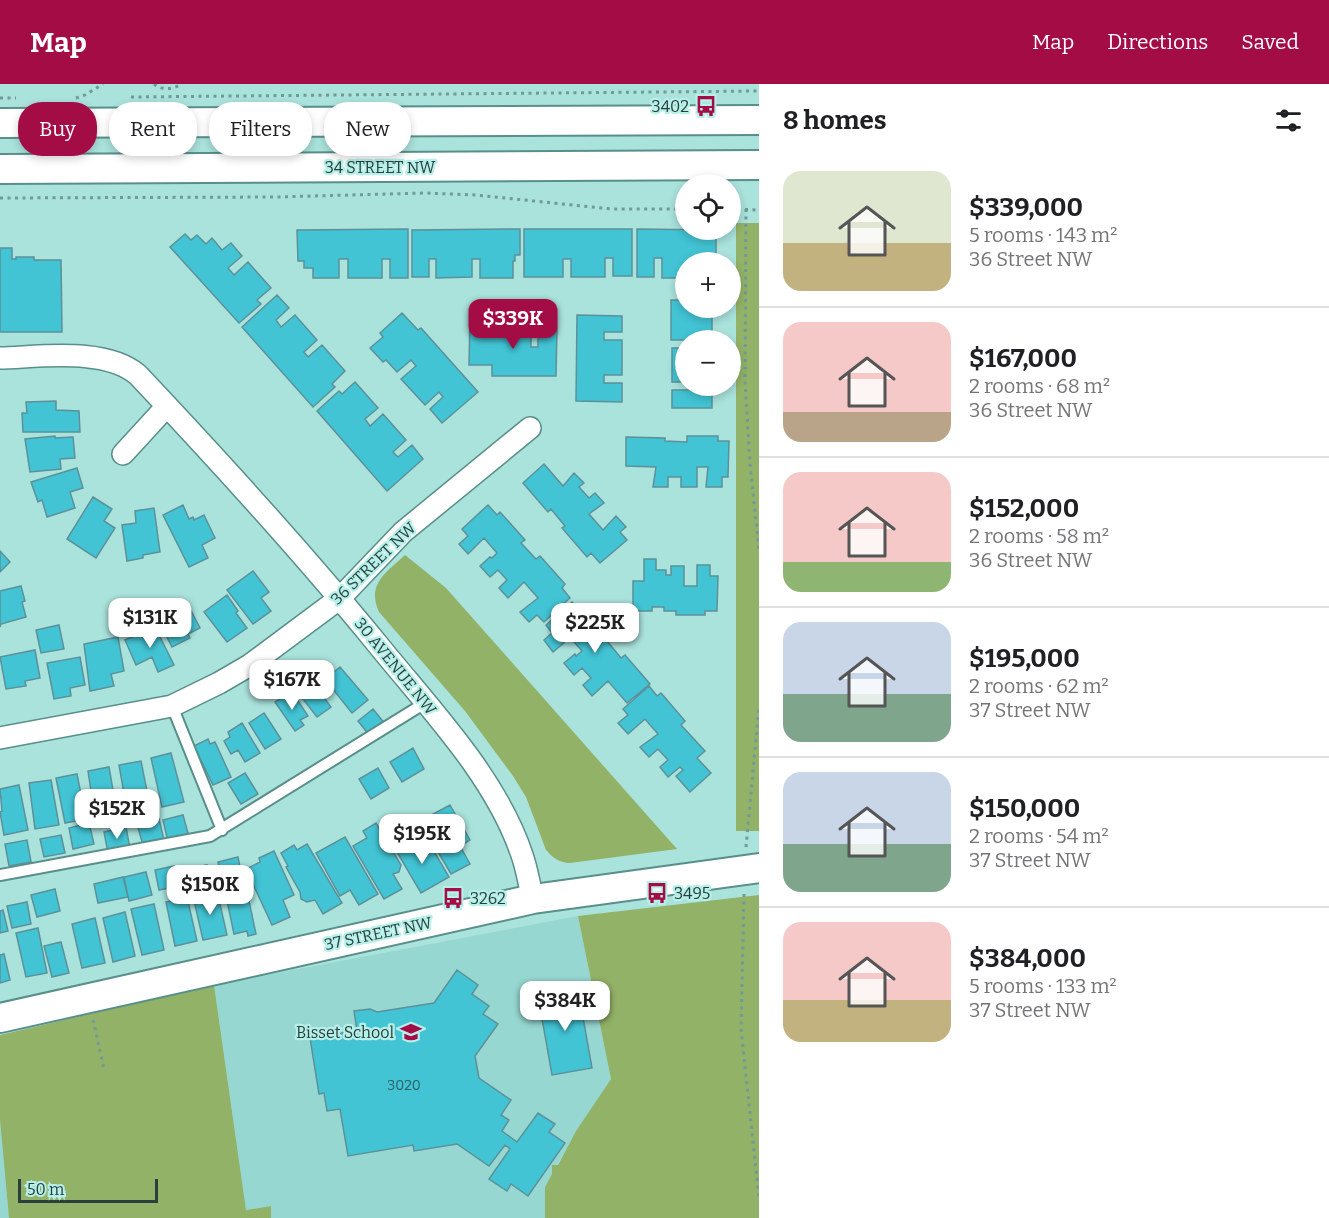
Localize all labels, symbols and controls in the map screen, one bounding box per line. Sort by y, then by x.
text: Map [30,26,87,59]
text: Map [1032,29,1074,55]
text: Directions [1107,29,1208,55]
text: Saved [1241,29,1299,55]
bus stop icon: 3402 [694,94,718,118]
place label: 3402 [652,97,689,116]
chip: Buy [18,102,97,156]
chip: Rent [109,102,197,156]
chip: Filters [209,102,312,156]
chip: New [324,102,411,156]
icon: filters [1272,104,1305,137]
text: 8 homes [783,105,887,136]
street label: 34 STREET NW [325,158,436,177]
map controls [675,174,741,396]
button: locate [675,174,741,240]
text: $339,000 [969,192,1083,223]
icon: home [831,195,903,267]
text: 5 rooms · 143 m² [969,223,1117,247]
text: 36 Street NW [969,247,1092,271]
button: + [675,252,741,318]
pin: $339K [471,299,555,350]
text: $339K [483,306,543,330]
button: − [675,330,741,396]
text: $167,000 [969,343,1077,374]
icon: home [831,346,903,418]
text: 2 rooms · 68 m² [969,374,1110,398]
text: 36 Street NW [969,398,1092,422]
text: $152,000 [969,493,1079,524]
icon: home [831,496,903,568]
street label: 36 STREET NW [327,518,420,609]
text: 2 rooms · 58 m² [969,524,1109,548]
text: 36 Street NW [969,548,1092,572]
pin: $131K [108,598,192,649]
pin: $225K [553,603,637,654]
text: $131K [122,605,178,629]
text: $225K [565,610,625,634]
street label: 30 AVENUE NW [351,614,441,719]
text: $195,000 [969,643,1080,674]
icon: home [831,646,903,718]
pin: $167K [250,660,334,711]
text: $167K [263,667,321,691]
text: 2 rooms · 62 m² [969,674,1109,698]
text: 37 Street NW [969,698,1091,722]
pin: $152K [75,789,159,840]
text: $150,000 [969,793,1080,824]
text: $152K [89,796,145,820]
icon: home [831,796,903,868]
pin: $195K [380,814,464,865]
text: $195K [393,821,451,845]
text: 2 rooms · 54 m² [969,824,1109,848]
text: 37 Street NW [969,848,1091,872]
pin: $150K [168,865,252,916]
text: $150K [181,872,239,896]
bus stop icon: 3495 [645,881,669,905]
place label: 3495 [674,884,710,903]
bus stop icon: 3262 [441,886,465,910]
place label: 3262 [470,889,506,908]
street label: 37 STREET NW [323,913,434,954]
text: $384,000 [969,943,1086,974]
icon: home [831,946,903,1018]
text: 5 rooms · 133 m² [969,974,1117,998]
pin: $384K [523,981,607,1032]
text: $384K [534,988,596,1012]
text: 37 Street NW [969,998,1091,1022]
school or university icon: Bisset School [399,1020,423,1044]
place label: Bisset School [296,1023,394,1042]
house number: 3020 [387,1077,421,1094]
scale bar [18,1176,158,1204]
text: 50 m [27,1180,64,1199]

